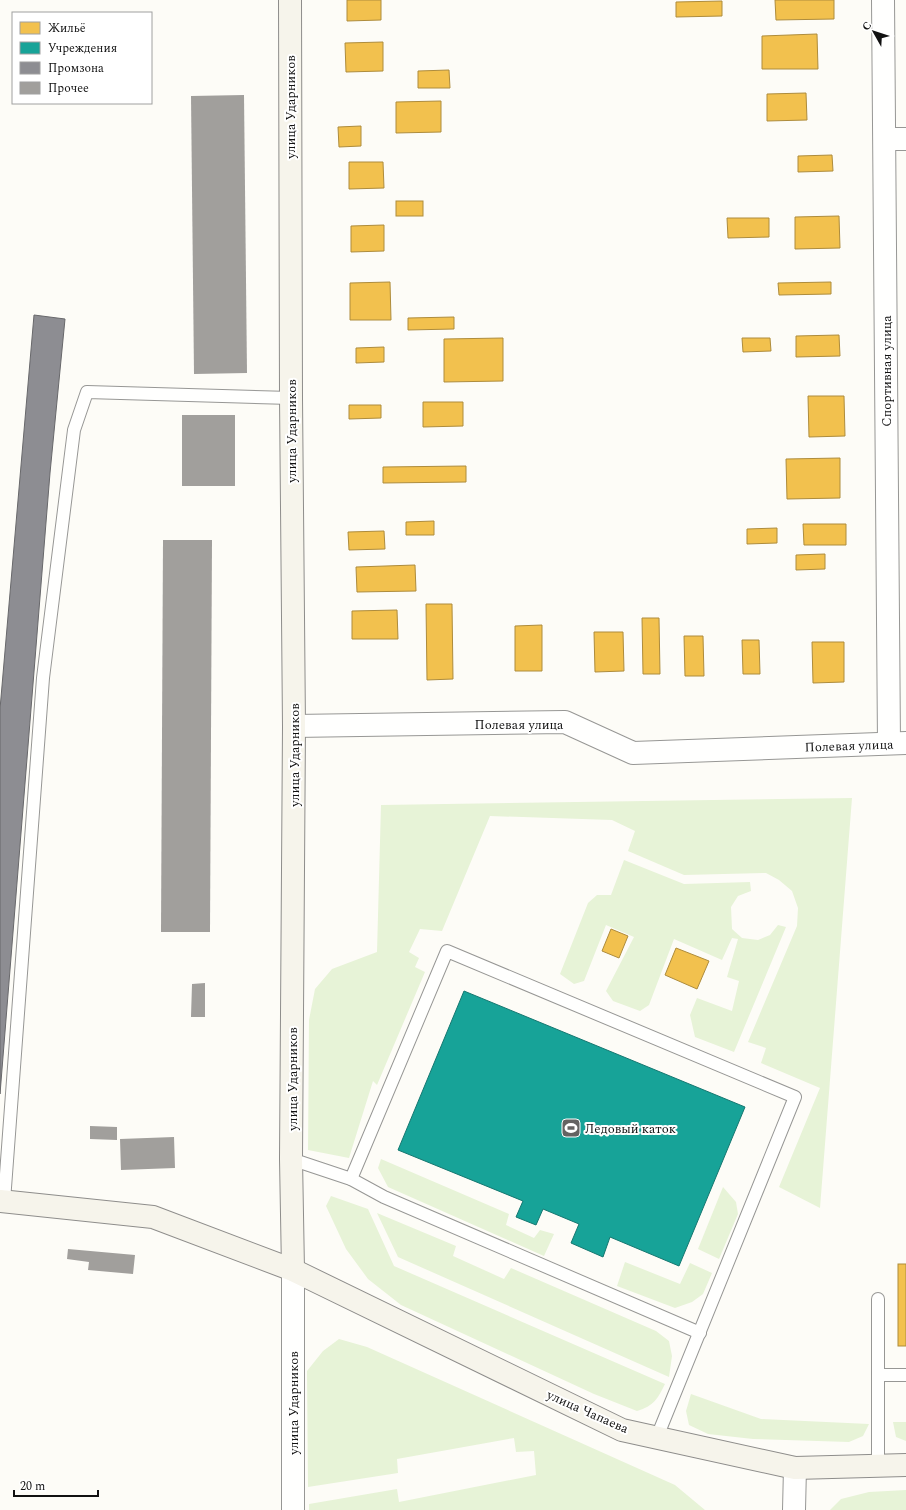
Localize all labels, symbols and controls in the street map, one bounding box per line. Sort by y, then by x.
legend [12,12,152,104]
north arrow [854,12,894,52]
text: С [858,17,876,34]
text: Жильё [48,19,86,38]
text: Учреждения [48,39,117,58]
street label: улица Ударников [281,55,301,160]
text: Промзона [48,59,104,78]
text: Прочее [48,79,89,98]
street label: Спортивная улица [877,315,897,427]
street label: улица Ударников [282,379,302,484]
street label: улица Ударников [285,703,305,808]
street label: Полевая улица [475,715,564,735]
street label: Полевая улица [804,734,894,758]
street label: улица Ударников [283,1027,303,1132]
sports icon: Ледовый каток [560,1117,582,1139]
place label: Ледовый каток [585,1119,676,1139]
street label: улица Ударников [284,1351,304,1456]
street label: улица Чапаева [543,1385,632,1439]
scale bar [14,1472,98,1498]
text: 20 m [20,1477,45,1496]

